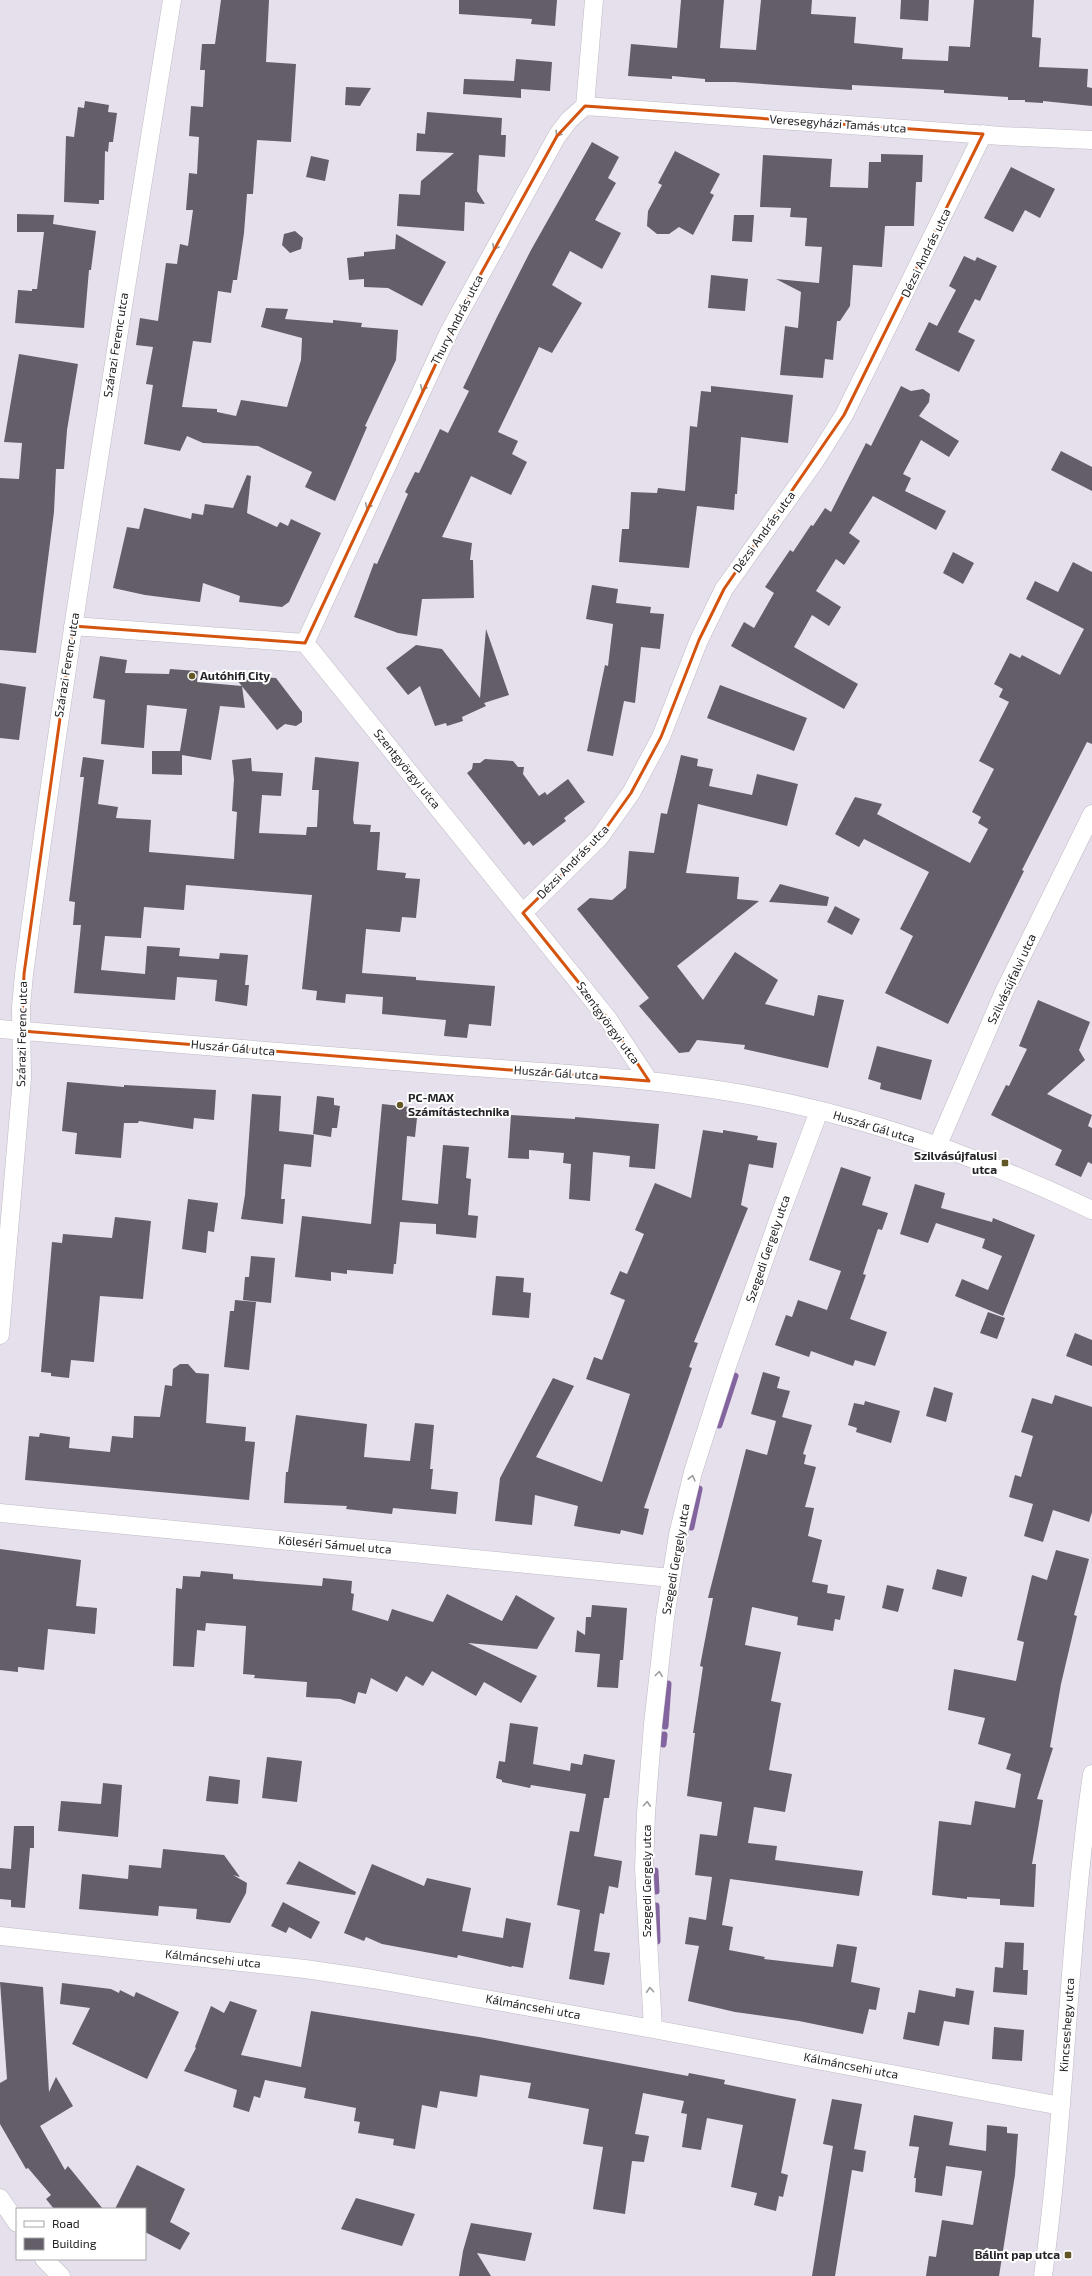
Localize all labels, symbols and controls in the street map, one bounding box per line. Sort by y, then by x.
street label: Veresegyházi Tamás utca [769,111,907,135]
one-way arrow [555,130,563,137]
street label: Dézsi András utca [897,206,953,299]
one-way arrow [492,243,499,250]
street label: Thury András utca [427,272,485,367]
street label: Szárazi Ferenc utca [100,291,130,398]
one-way arrow [420,384,428,391]
street label: Dézsi András utca [729,488,797,575]
one-way arrow [365,502,373,509]
street label: Szárazi Ferenc utca [51,611,81,718]
place label: Autóhifi City [200,668,270,683]
marker: Autóhifi City [187,671,197,681]
street label: Szentgyörgyi utca [372,726,444,811]
street label: Dézsi András utca [533,821,611,901]
street label: Szilvásújfalvi utca [984,931,1039,1026]
street label: Szentgyörgyi utca [574,979,643,1066]
street label: Szárazi Ferenc utca [13,981,29,1087]
street label: Huszár Gál utca [190,1036,276,1058]
street label: Huszár Gál utca [513,1062,599,1082]
place label: PC-MAX Számítástechnika [408,1090,509,1118]
marker: PC-MAX Számítástechnika [395,1100,405,1110]
street label: Huszár Gál utca [832,1107,917,1145]
place label: Szilvásújfalusi utca [914,1148,997,1176]
marker: Szilvásújfalusi utca [1000,1158,1010,1168]
street label: Szegedi Gergely utca [742,1193,792,1304]
one-way arrow [687,1474,696,1481]
street label: Szegedi Gergely utca [658,1502,692,1616]
street label: Köleséri Sámuel utca [278,1532,392,1556]
one-way arrow [654,1671,663,1678]
one-way arrow [642,1801,651,1807]
street label: Szegedi Gergely utca [639,1825,653,1937]
street label: Kálmáncsehi utca [165,1946,262,1970]
street label: Kincseshegy utca [1056,1977,1076,2072]
one-way arrow [646,1987,655,1993]
street label: Kálmáncsehi utca [485,1991,582,2021]
street label: Kálmáncsehi utca [803,2049,900,2081]
legend [16,2208,146,2260]
text: Road [52,2216,80,2230]
text: Building [52,2236,97,2250]
place label: Bálint pap utca [975,2247,1060,2261]
marker: Bálint pap utca [1063,2250,1073,2260]

